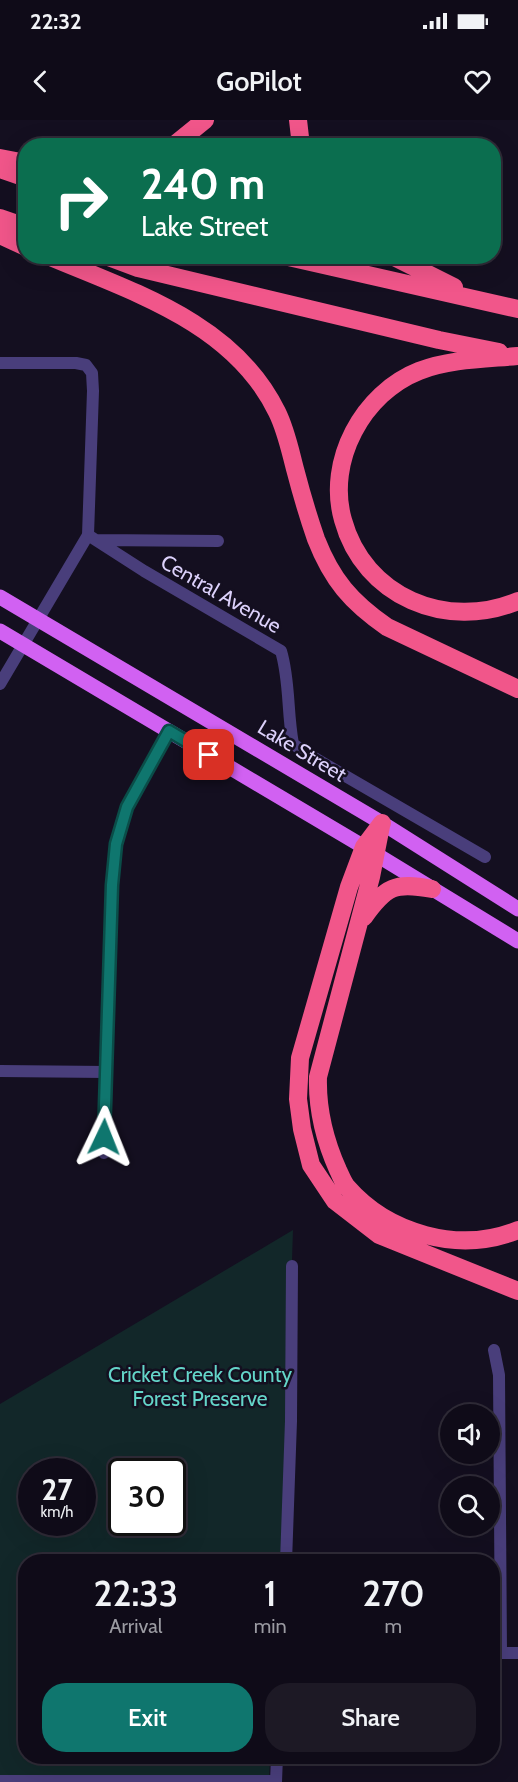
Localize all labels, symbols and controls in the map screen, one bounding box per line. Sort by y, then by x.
text: 22:32 [30,8,82,35]
icon: back [24,65,57,98]
text: GoPilot [216,65,302,98]
icon: heart [461,65,494,98]
text: 240 m [141,158,265,210]
icon: right [42,162,120,240]
text: Lake Street [141,210,268,243]
street label: Central Avenue [157,549,286,638]
street label: Lake Street [253,714,351,787]
pin [183,729,234,780]
icon: arrive [192,738,225,771]
position arrow [72,1105,136,1169]
park label: Cricket Creek County Forest Preserve [108,1362,292,1411]
map controls [440,1404,500,1536]
button: sound [440,1404,500,1464]
speed limit sign: 30 [108,1458,186,1536]
text: 27 [41,1471,73,1508]
button: search [440,1476,500,1536]
text: km/h [41,1503,73,1521]
text: 22:33 [94,1571,178,1615]
text: 1 [264,1571,277,1615]
text: 270 [362,1571,424,1615]
text: Arrival [109,1614,162,1638]
text: min [254,1614,287,1638]
text: m [385,1614,402,1638]
button: Exit [42,1683,253,1752]
button: Share [265,1683,476,1752]

